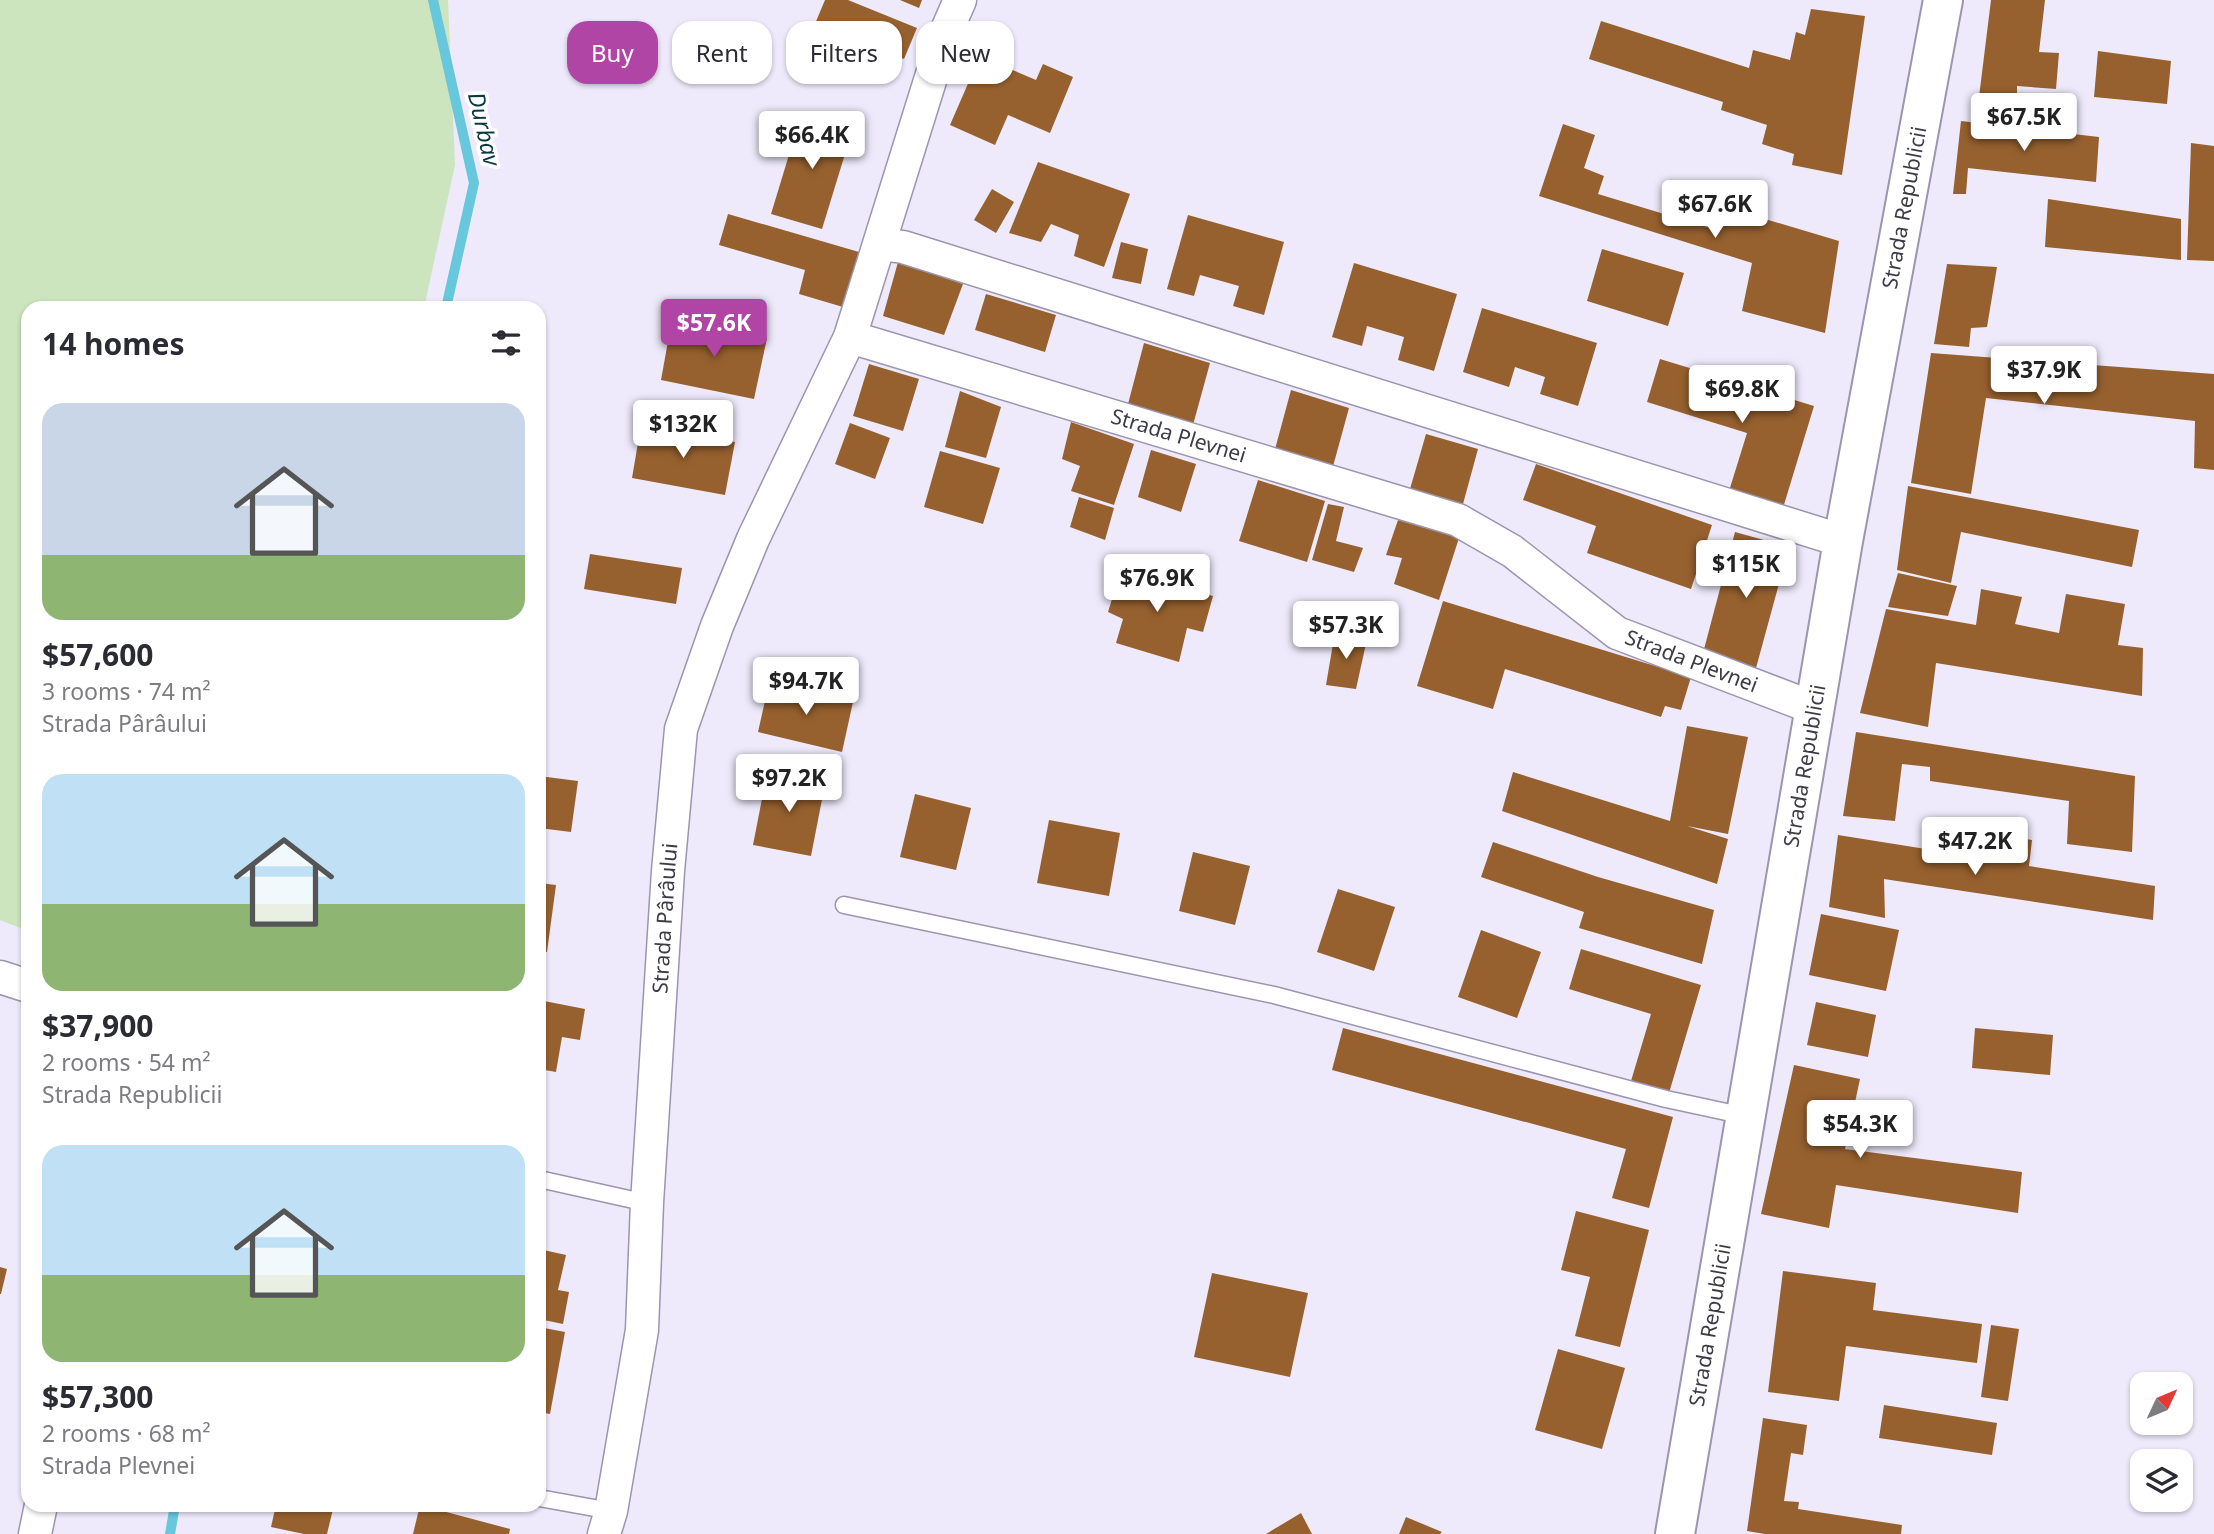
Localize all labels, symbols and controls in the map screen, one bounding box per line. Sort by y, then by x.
chip: Buy [567,21,658,84]
chip: Rent [672,21,772,84]
chip: Filters [786,21,902,84]
chip: New [916,21,1014,84]
water label: Durbav [461,89,509,170]
pin: $67.5K [1967,94,2081,153]
text: $67.5K [1987,100,2061,132]
pin: $66.4K [755,111,869,171]
text: $66.4K [775,118,849,150]
street label: Strada Republicii [1875,124,1932,291]
pin: $67.6K [1658,180,1772,240]
text: $67.6K [1678,187,1752,219]
pin: $57.6K [657,300,771,359]
text: $57.6K [677,306,751,338]
text: 14 homes [42,323,185,364]
icon: filters [487,324,525,362]
pin: $37.9K [1987,346,2101,406]
text: $37.9K [2007,353,2081,385]
pin: $69.8K [1685,366,1799,425]
text: $69.8K [1705,372,1779,404]
pin: $132K [634,400,732,460]
street label: Strada Plevnei [1108,401,1250,468]
text: $132K [649,407,717,439]
icon: home [221,448,347,574]
pin: $115K [1697,540,1795,600]
text: $115K [1712,547,1780,579]
pin: $76.9K [1100,554,1214,614]
text: $76.9K [1120,561,1194,593]
pin: $57.3K [1289,602,1403,661]
text: $57.3K [1309,608,1383,640]
street label: Strada Plevnei [1621,622,1762,698]
text: $57,600 [42,634,154,675]
pin: $94.7K [749,658,863,717]
text: $94.7K [769,664,843,696]
text: 3 rooms · 74 m² [42,675,211,707]
street label: Strada Republicii [1776,682,1832,849]
text: Strada Pârâului [42,707,207,739]
pin: $97.2K [732,754,846,814]
text: $97.2K [752,761,826,793]
pin: $47.2K [1918,818,2032,877]
icon: home [221,819,347,945]
text: $47.2K [1938,824,2012,856]
street label: Strada Pârâului [645,842,683,994]
text: $37,900 [42,1005,154,1046]
text: 2 rooms · 54 m² [42,1046,211,1078]
text: Strada Republicii [42,1078,222,1110]
pin: $54.3K [1803,1100,1917,1160]
text: $54.3K [1823,1107,1897,1139]
icon: home [221,1190,347,1316]
street label: Strada Republicii [1682,1241,1737,1408]
north arrow [2130,1372,2193,1435]
map controls [2130,1372,2193,1512]
text: $57,300 [42,1376,154,1417]
text: 2 rooms · 68 m² [42,1417,211,1449]
text: Strada Plevnei [42,1449,195,1481]
button: layers [2130,1449,2193,1512]

